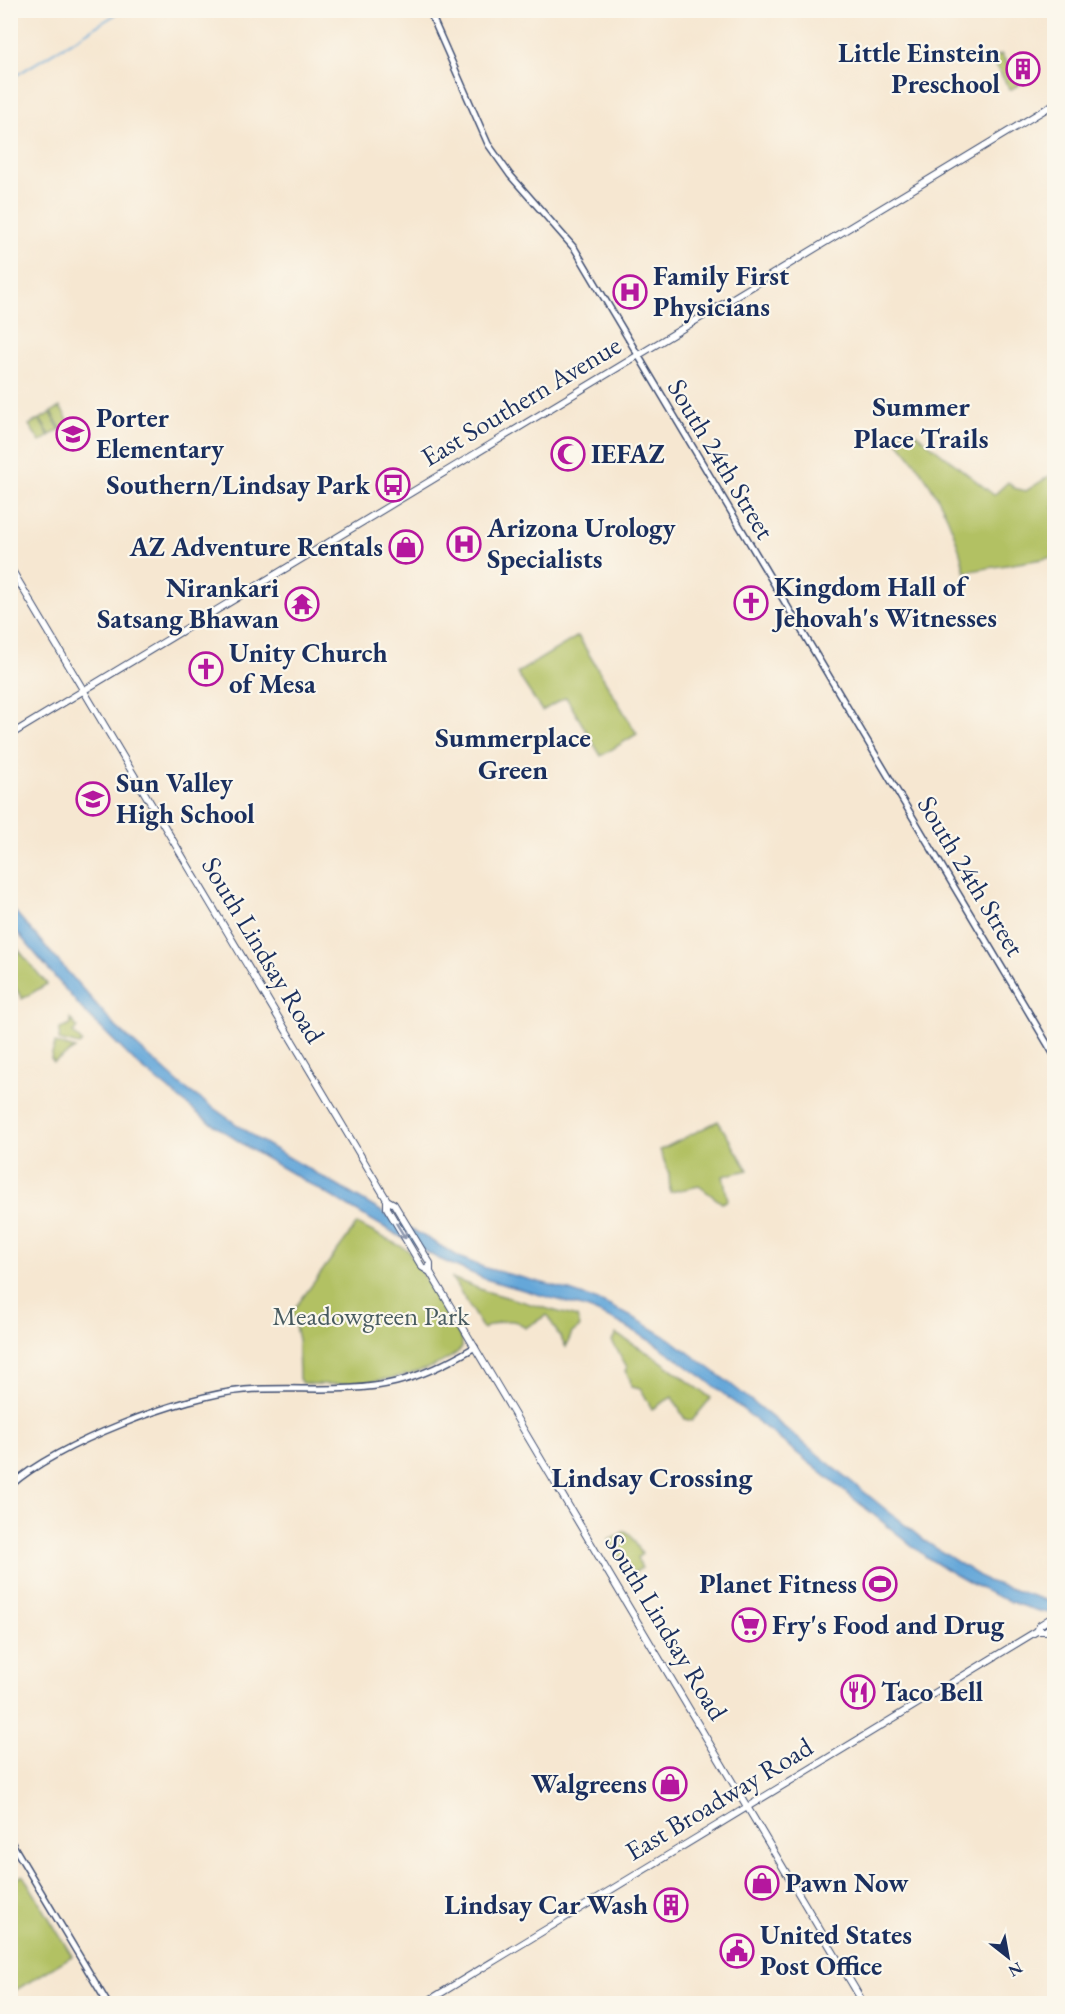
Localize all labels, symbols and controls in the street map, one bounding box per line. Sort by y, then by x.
place label: Little Einstein Preschool [838,35,1000,101]
building icon: Little Einstein Preschool [1005,51,1041,87]
place label: Family First Physicians [653,258,789,324]
hospital icon: Family First Physicians [612,274,648,310]
street label: East Southern Avenue [414,327,627,474]
street label: South 24th Street [660,372,783,546]
district label: Summer Place Trails [854,388,988,456]
place label: Porter Elementary [96,400,225,466]
school or university icon: Porter Elementary [55,416,91,452]
mosque icon: IEFAZ [550,436,586,472]
place label: IEFAZ [591,436,665,471]
place label: Southern/Lindsay Park [106,467,371,502]
bus stop icon: Southern/Lindsay Park [375,467,411,503]
place label: Arizona Urology Specialists [486,510,677,576]
hospital icon: Arizona Urology Specialists [446,526,482,562]
place label: AZ Adventure Rentals [128,529,383,564]
shop icon: AZ Adventure Rentals [388,529,424,565]
place label: Kingdom Hall of Jehovah's Witnesses [771,569,997,635]
place label: Nirankari Satsang Bhawan [97,570,279,636]
church icon: Kingdom Hall of Jehovah's Witnesses [733,585,769,621]
temple icon: Nirankari Satsang Bhawan [284,586,320,622]
place label: Unity Church of Mesa [229,635,387,701]
church icon: Unity Church of Mesa [188,651,224,687]
district label: Summerplace Green [435,719,591,787]
place label: Sun Valley High School [116,765,255,831]
school or university icon: Sun Valley High School [75,781,111,817]
street label: South 24th Street [910,789,1033,963]
street label: South Lindsay Road [194,850,333,1050]
one-way arrow [395,1222,407,1239]
park label: Meadowgreen Park [272,1298,470,1333]
district label: Lindsay Crossing [551,1459,754,1495]
street label: South Lindsay Road [597,1527,736,1727]
place label: Planet Fitness [699,1566,857,1601]
sports icon: Planet Fitness [862,1566,898,1602]
supermarket icon: Fry's Food and Drug [731,1607,767,1643]
place label: Fry's Food and Drug [772,1607,1005,1642]
restaurant icon: Taco Bell [840,1674,876,1710]
place label: Taco Bell [881,1674,984,1709]
street label: East Broadway Road [619,1729,819,1868]
place label: Walgreens [531,1766,647,1801]
shop icon: Walgreens [652,1766,688,1802]
shop icon: Pawn Now [744,1865,780,1901]
place label: Pawn Now [785,1865,909,1900]
place label: Lindsay Car Wash [444,1887,648,1922]
building icon: Lindsay Car Wash [653,1887,689,1923]
place label: United States Post Office [760,1917,912,1983]
north arrow [978,1927,1038,1987]
public building icon: United States Post Office [719,1933,755,1969]
text: N [1004,1957,1026,1982]

